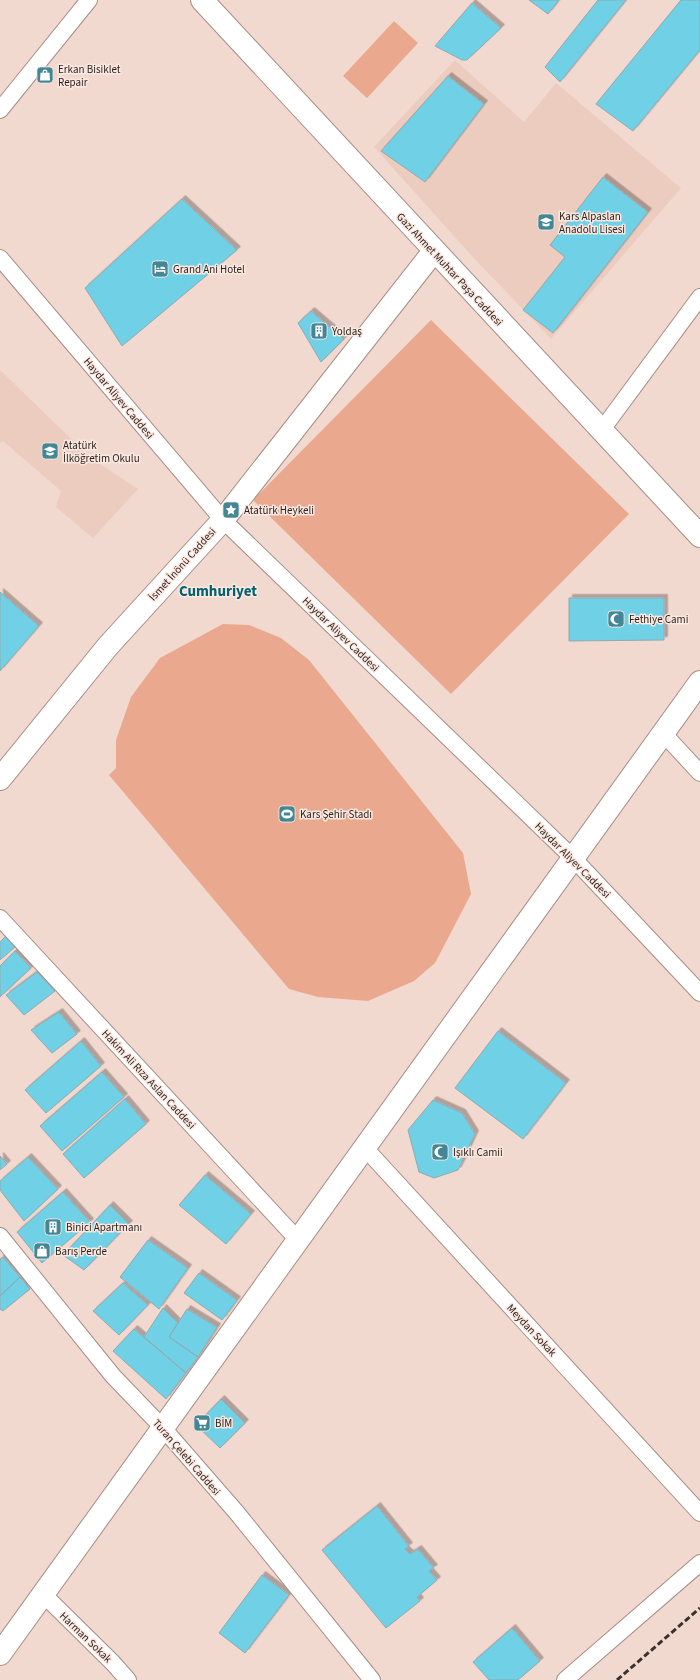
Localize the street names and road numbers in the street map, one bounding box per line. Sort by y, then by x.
street label: Gazi Ahmet Muhtar Paşa Caddesi [393,209,506,329]
street label: Haydar Aliyev Caddesi [80,355,157,442]
street label: İsmet İnönü Caddesi [145,524,219,604]
street label: Haydar Aliyev Caddesi [299,594,382,675]
street label: Haydar Aliyev Caddesi [531,819,614,902]
street label: Hakim Ali Rıza Aslan Caddesi [98,1026,199,1132]
street label: Meydan Sokak [503,1301,560,1360]
street label: Turan Çelebi Caddesi [149,1416,224,1499]
street label: Harman Sokak [56,1608,116,1667]

